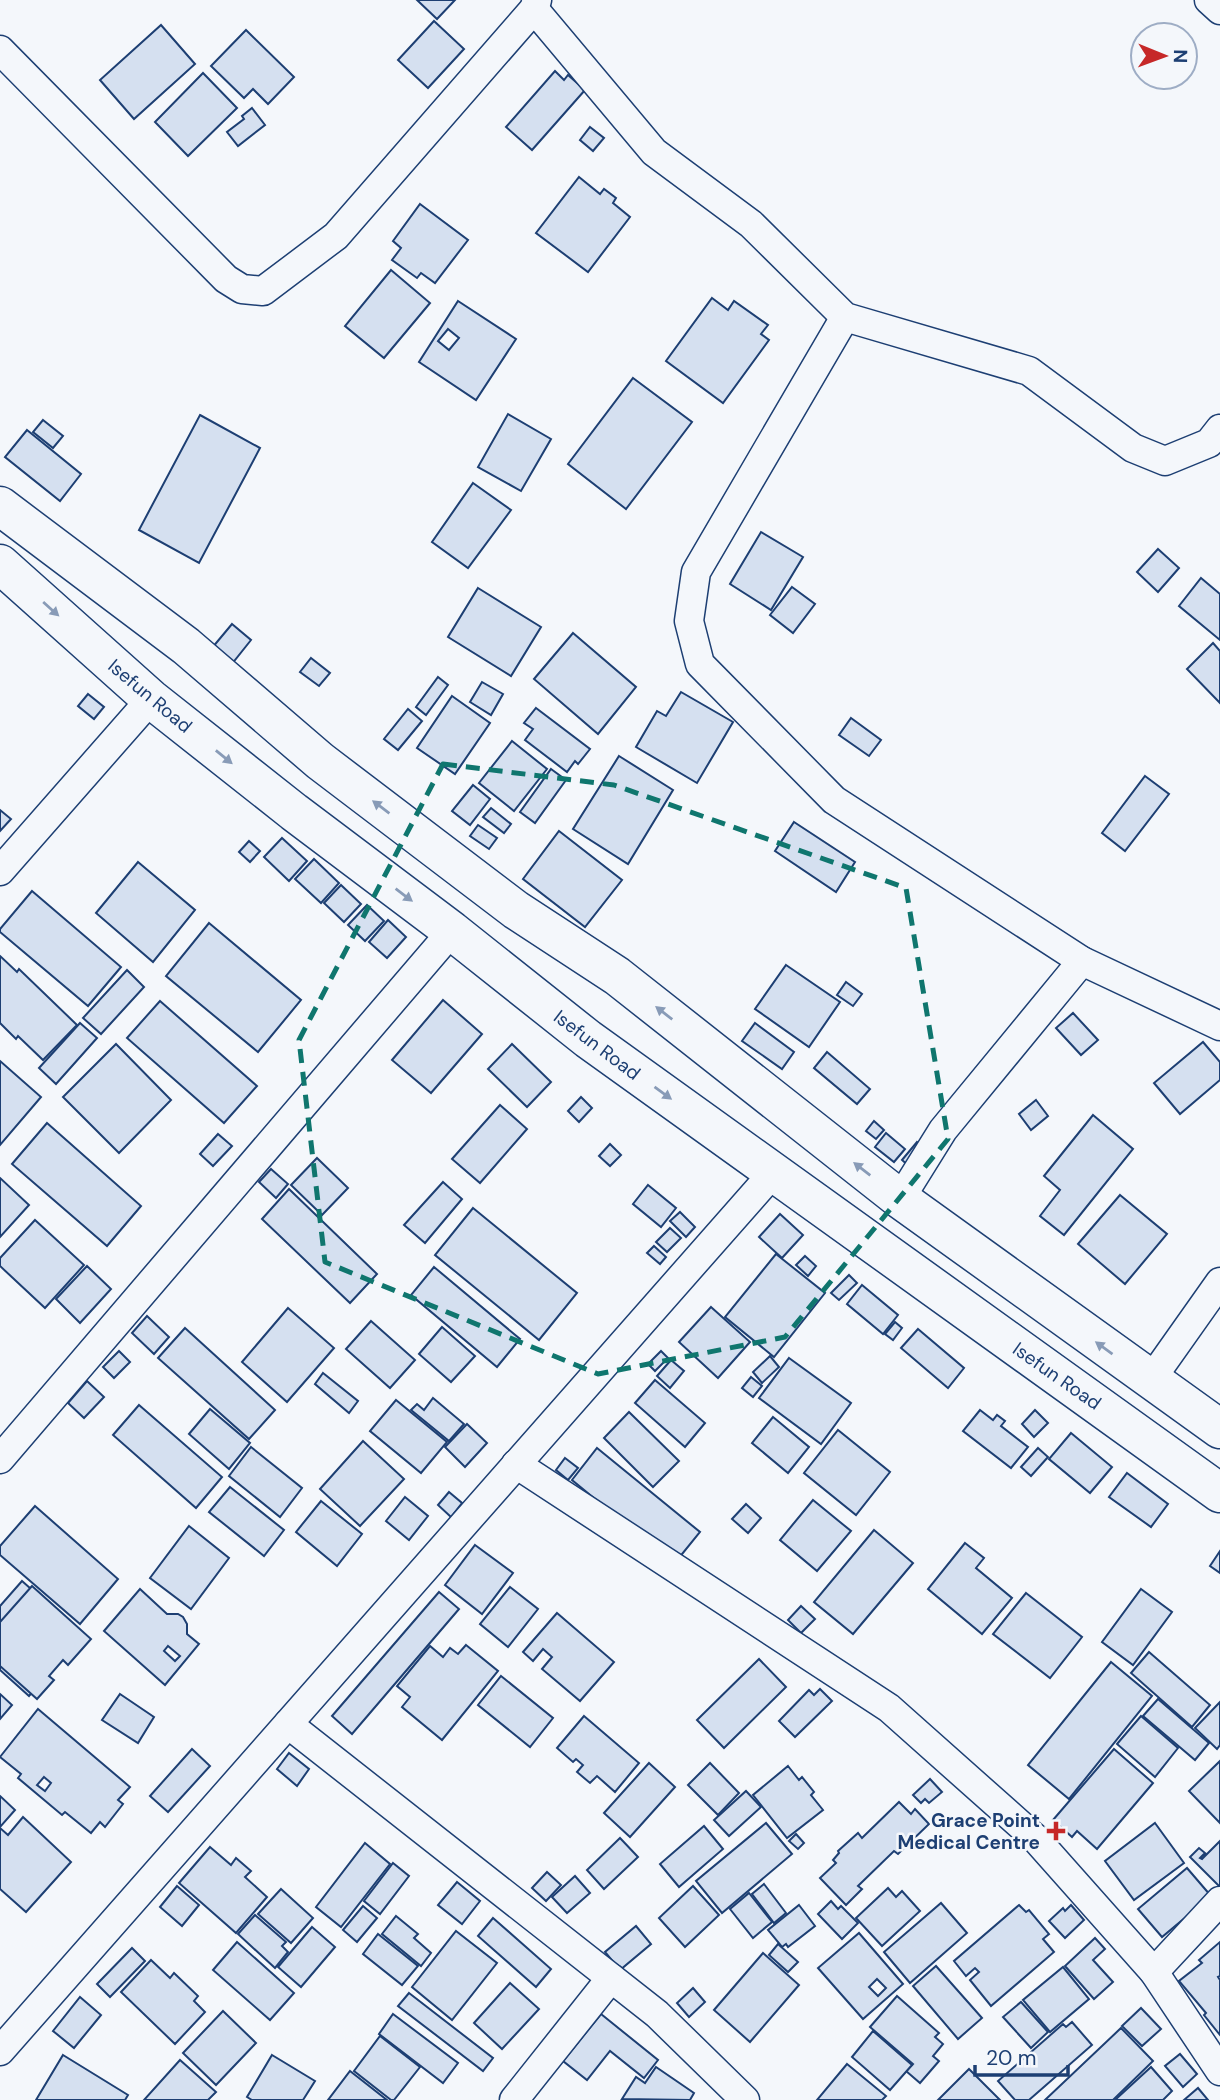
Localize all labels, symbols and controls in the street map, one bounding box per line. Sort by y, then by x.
north arrow [1129,21,1199,91]
text: N [1168,49,1193,63]
one-way arrow [42,601,60,617]
street label: Isefun Road [103,654,197,738]
one-way arrow [215,749,233,763]
one-way arrow [372,801,390,815]
one-way arrow [395,888,413,903]
street label: Isefun Road [549,1004,645,1086]
one-way arrow [655,1007,673,1021]
one-way arrow [654,1086,672,1100]
one-way arrow [853,1162,871,1177]
street label: Isefun Road [1008,1336,1106,1416]
one-way arrow [1095,1341,1113,1355]
place label: Grace Point Medical Centre [897,1808,1040,1855]
marker: Grace Point Medical Centre [1046,1821,1066,1841]
scale bar [975,2034,1068,2078]
text: 20 m [986,2044,1037,2072]

